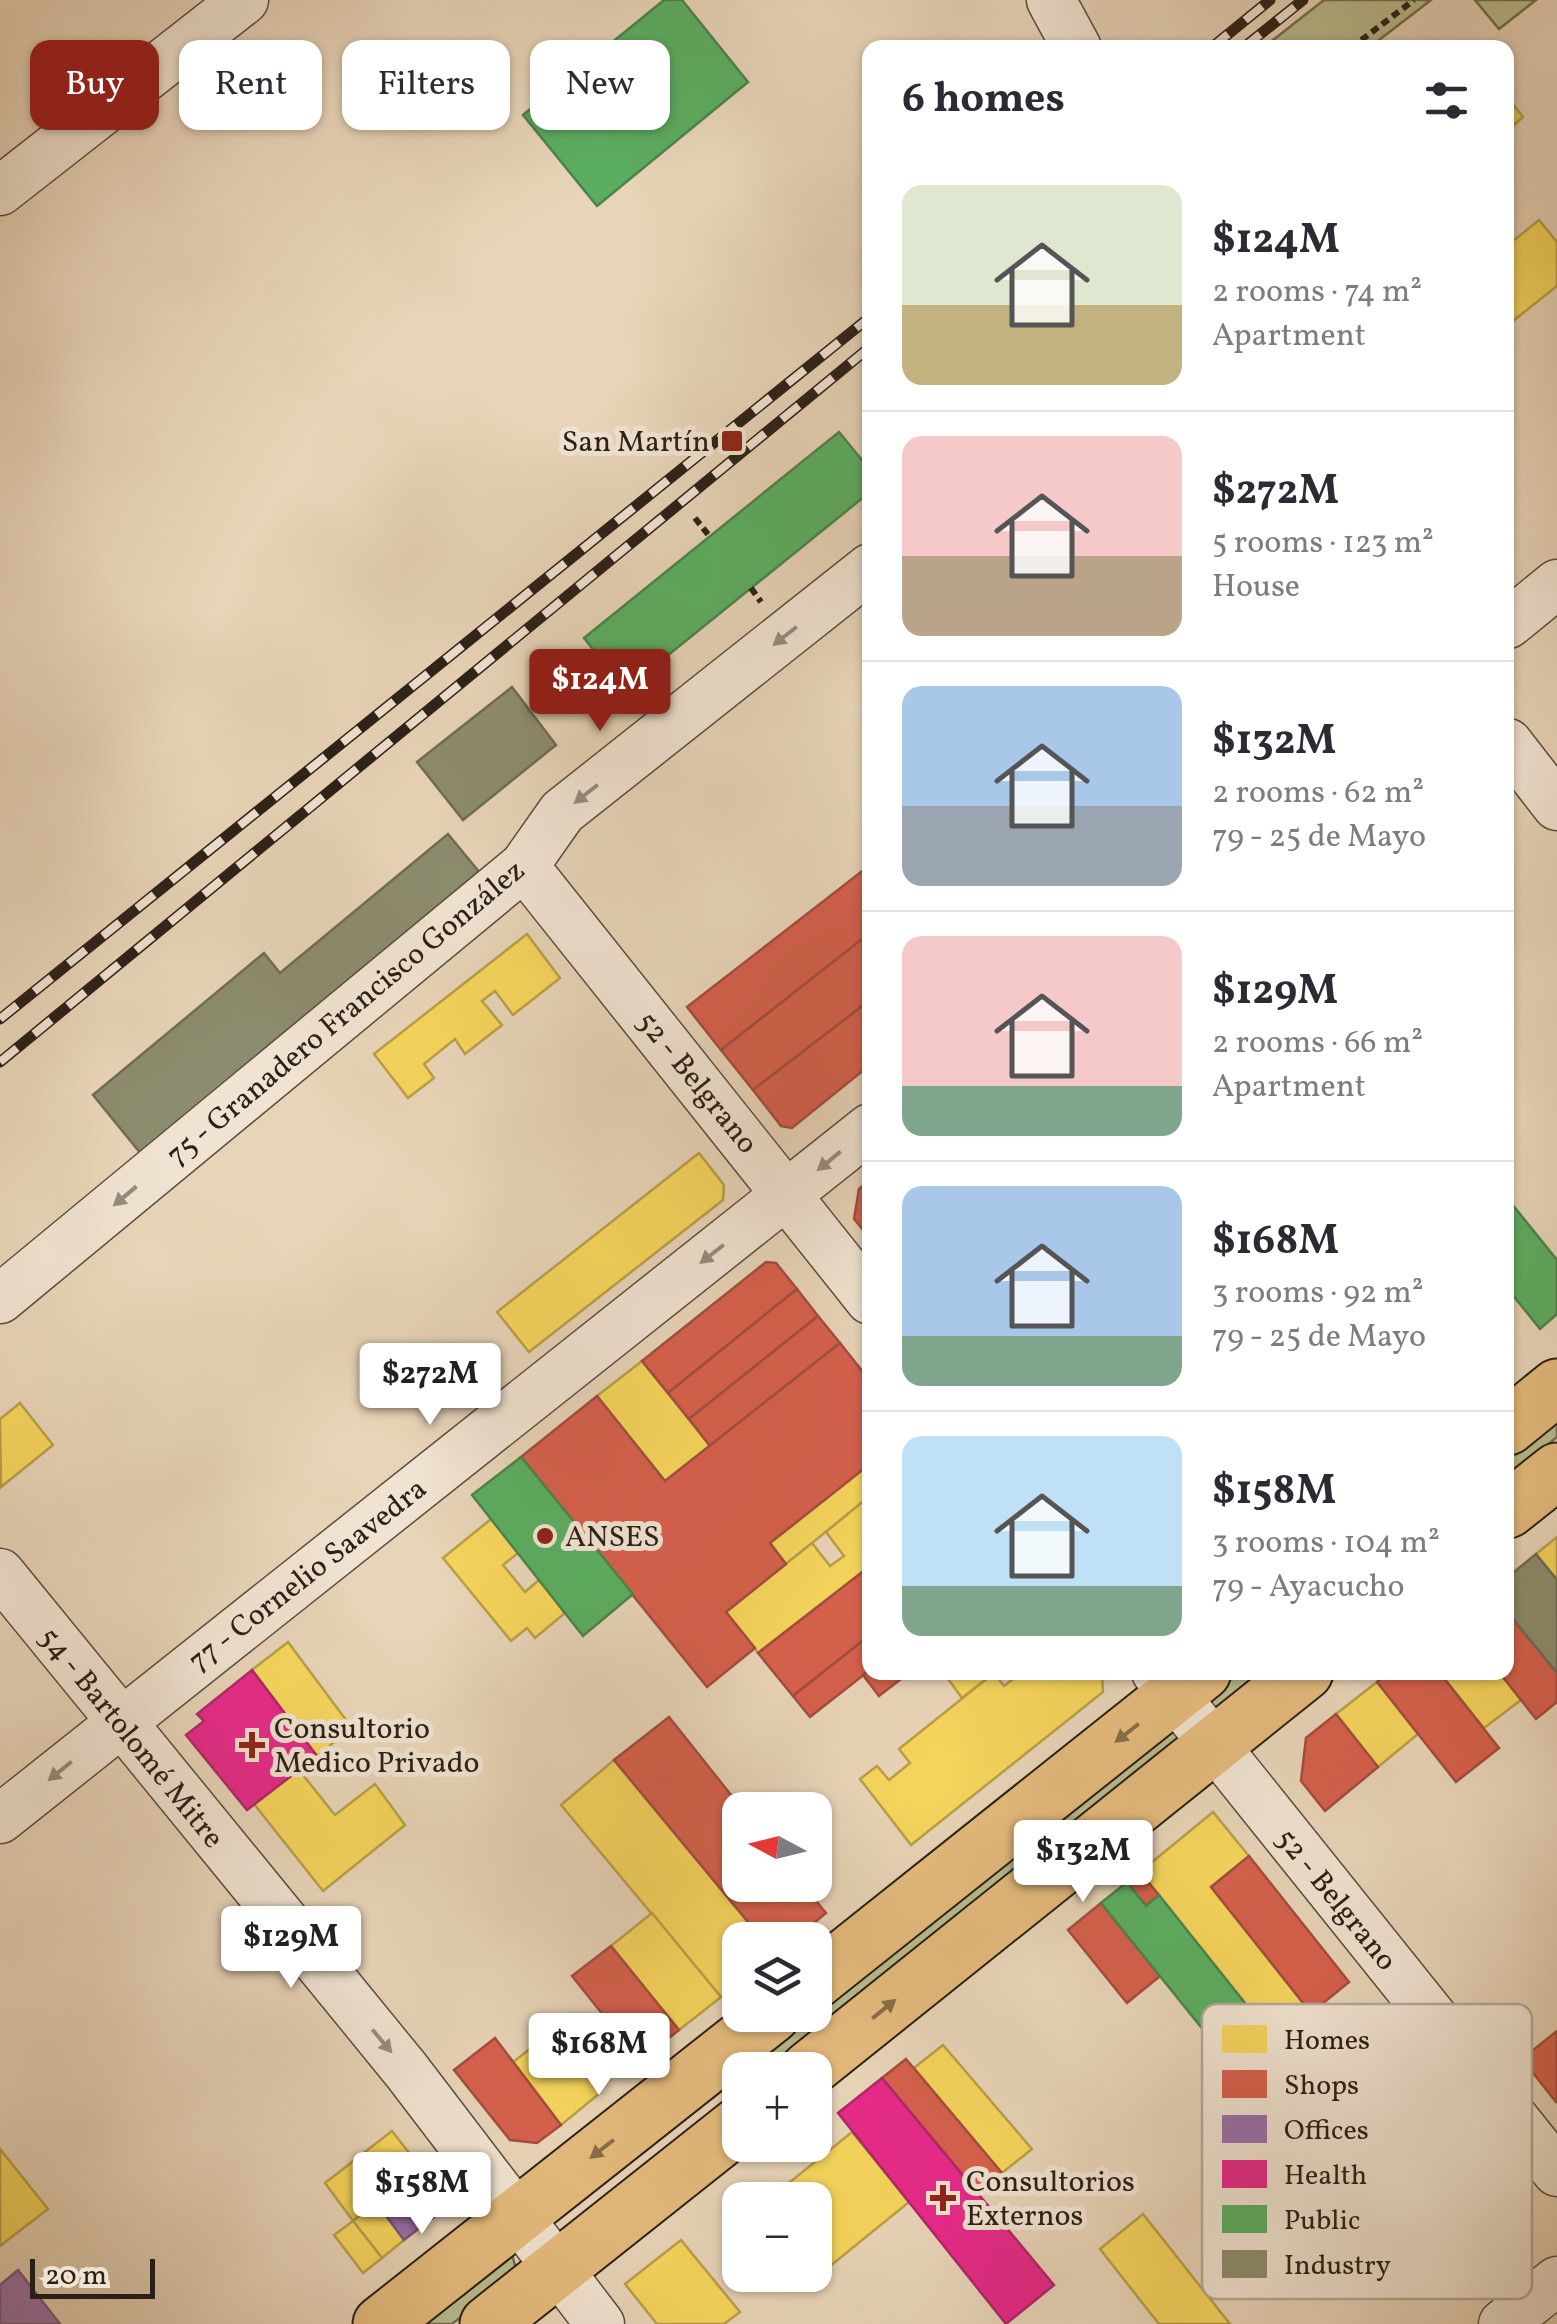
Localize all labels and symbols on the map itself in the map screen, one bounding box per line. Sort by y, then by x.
place label: San Martín [562,422,710,464]
marker: San Martín [719,428,745,454]
one-way arrow [773,625,799,646]
pin: $124M [530,649,670,734]
one-way arrow [573,783,599,804]
street label: 75 - Granadero Francisco González [158,851,535,1176]
street label: 52 - Belgrano [626,1003,767,1164]
one-way arrow [816,1150,842,1171]
one-way arrow [113,1185,138,1206]
one-way arrow [699,1243,724,1264]
pin: $272M [360,1343,500,1428]
street label: 77 - Cornelio Saavedra [180,1469,436,1682]
place label: ANSES [565,1517,660,1559]
marker: ANSES [534,1525,556,1547]
street label: 54 - Bartolomé Mitre [28,1619,233,1858]
place label: Consultorio Medico Privado [274,1709,480,1785]
one-way arrow [1114,1722,1140,1743]
marker: Consultorio Medico Privado [239,1732,265,1758]
one-way arrow [47,1760,73,1781]
north arrow [722,1792,832,1902]
pin: $132M [1013,1820,1153,1905]
street label: 52 - Belgrano [1265,1820,1406,1981]
pin: $129M [221,1906,361,1991]
one-way arrow [871,1999,896,2020]
legend [1202,2004,1532,2299]
pin: $168M [529,2013,669,2098]
text: Homes [1284,2022,1370,2061]
one-way arrow [371,2029,393,2054]
text: Shops [1284,2067,1359,2106]
text: Offices [1284,2112,1369,2151]
one-way arrow [590,2138,615,2159]
pin: $158M [352,2152,492,2237]
text: Health [1284,2157,1367,2196]
place label: Consultorios Externos [966,2162,1135,2238]
marker: Consultorios Externos [930,2185,956,2211]
text: Public [1284,2202,1360,2241]
text: Industry [1284,2247,1391,2286]
scale bar [30,2254,155,2298]

